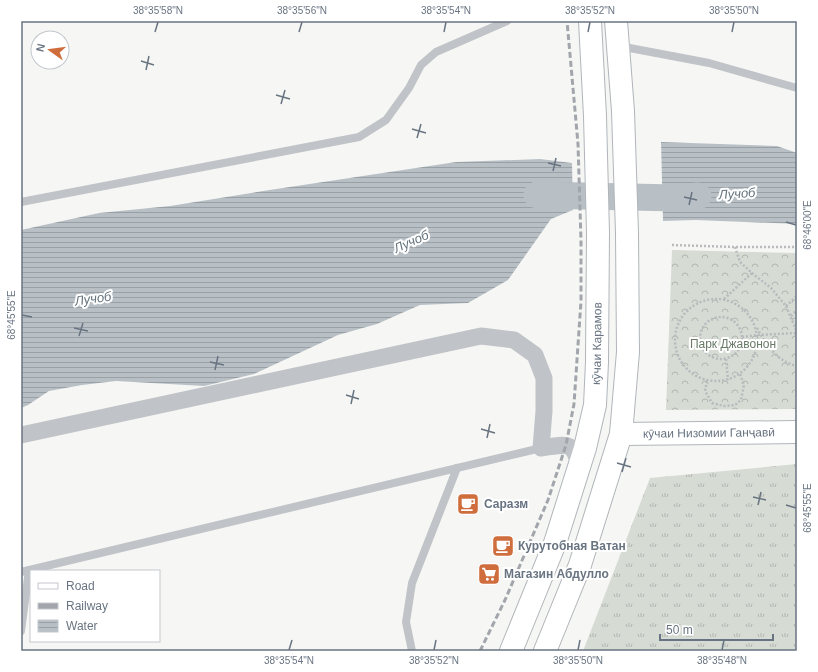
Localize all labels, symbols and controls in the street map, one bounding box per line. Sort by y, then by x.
text: 38°35'58"N [133,5,183,16]
text: 38°35'56"N [277,5,327,16]
text: 38°35'54"N [421,5,471,16]
text: 38°35'52"N [565,5,615,16]
text: 38°35'50"N [709,5,759,16]
north arrow [30,30,70,70]
text: N [34,42,47,53]
water label: Лучоб [717,185,757,202]
text: 68°46'00"E [802,200,813,250]
water label: Лучоб [390,227,432,256]
water label: Лучоб [73,288,113,309]
text: 68°45'55"E [6,290,17,340]
street label: кӯчаи Карамов [589,302,604,385]
park label: Парк Джавонон [690,337,776,351]
street label: кӯчаи Низомии Ганҷавӣ [643,425,775,441]
text: 68°45'55"E [802,483,813,533]
cafe icon: Саразм [455,491,481,517]
place label: Саразм [484,497,528,511]
cafe icon: Курутобная Ватан [490,533,516,559]
place label: Курутобная Ватан [518,539,626,553]
supermarket icon: Магазин Абдулло [476,561,502,587]
place label: Магазин Абдулло [504,567,609,581]
legend [30,570,160,642]
text: Road [66,579,95,593]
text: Railway [66,599,108,613]
scale bar [660,616,773,642]
text: Water [66,619,98,633]
text: 50 m [666,623,693,637]
text: 38°35'54"N [264,655,314,666]
text: 38°35'52"N [409,655,459,666]
text: 38°35'50"N [553,655,603,666]
text: 38°35'48"N [697,655,747,666]

